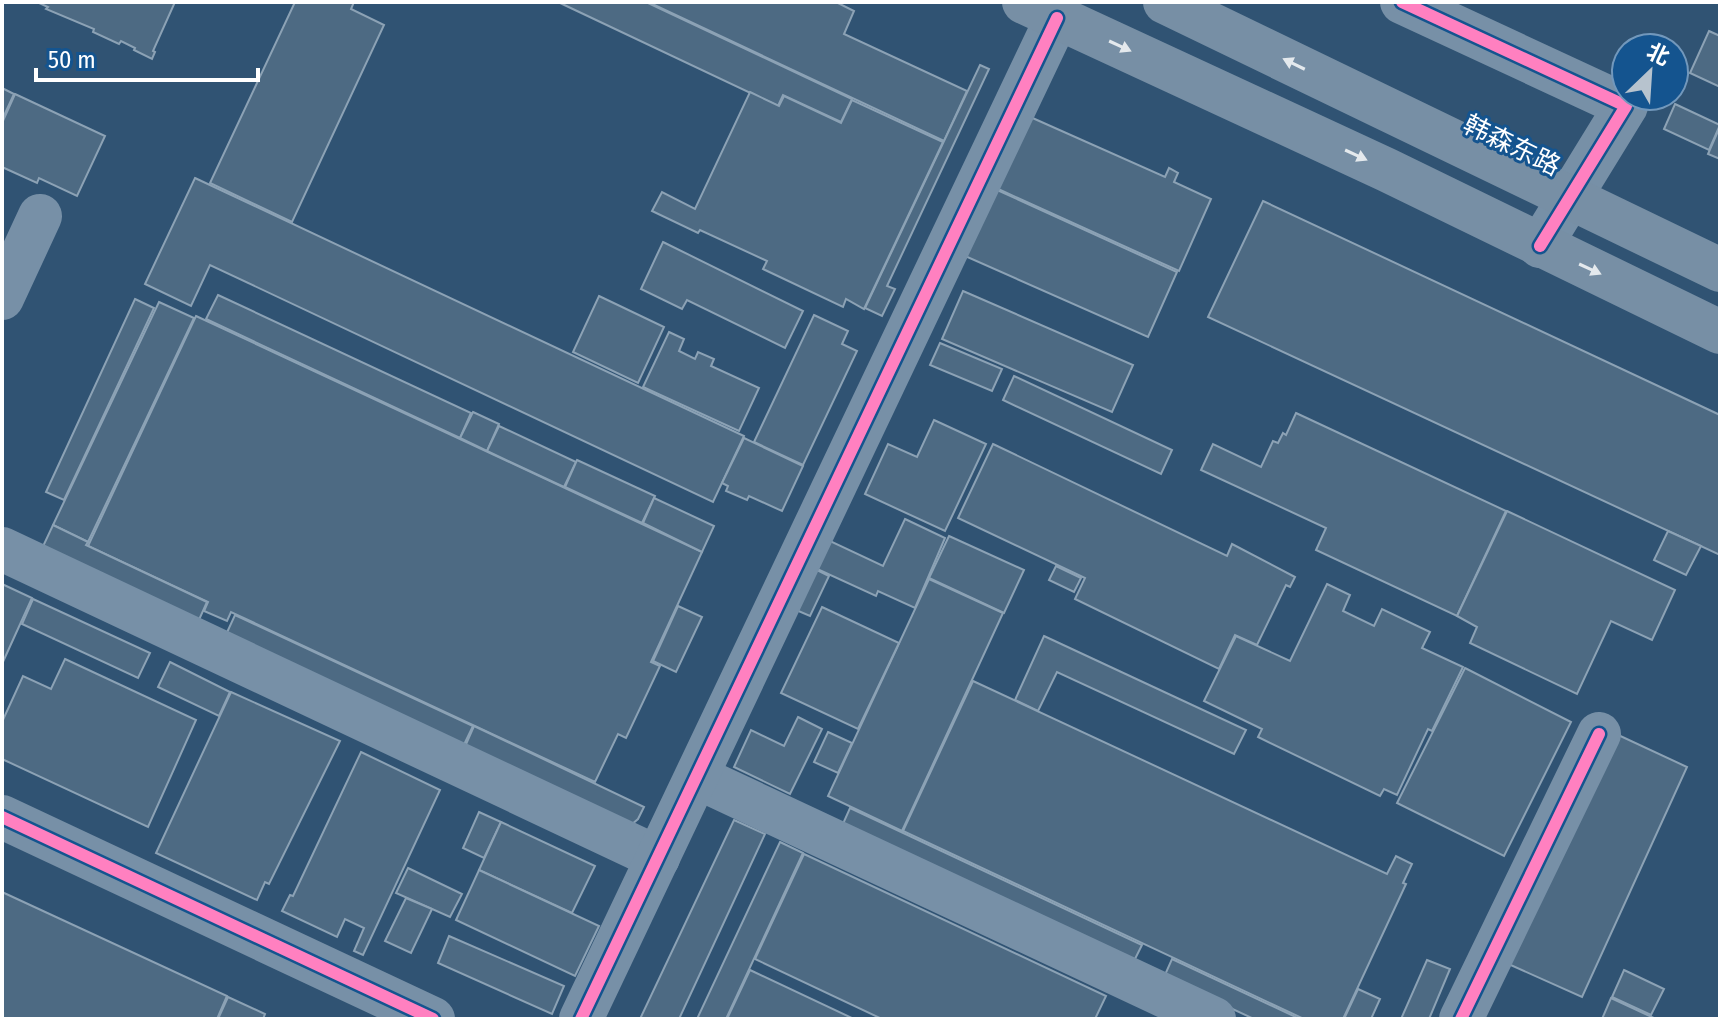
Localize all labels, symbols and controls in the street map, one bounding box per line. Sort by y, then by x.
scale bar [36,32,258,82]
north arrow [1610,32,1690,112]
text: 北 [1643,37,1674,71]
one-way arrow [1108,40,1132,53]
text: 50 m [48,46,96,74]
one-way arrow [1282,57,1305,71]
street label: 韩森东路 [1458,109,1565,182]
one-way arrow [1344,149,1368,162]
one-way arrow [1578,263,1601,276]

